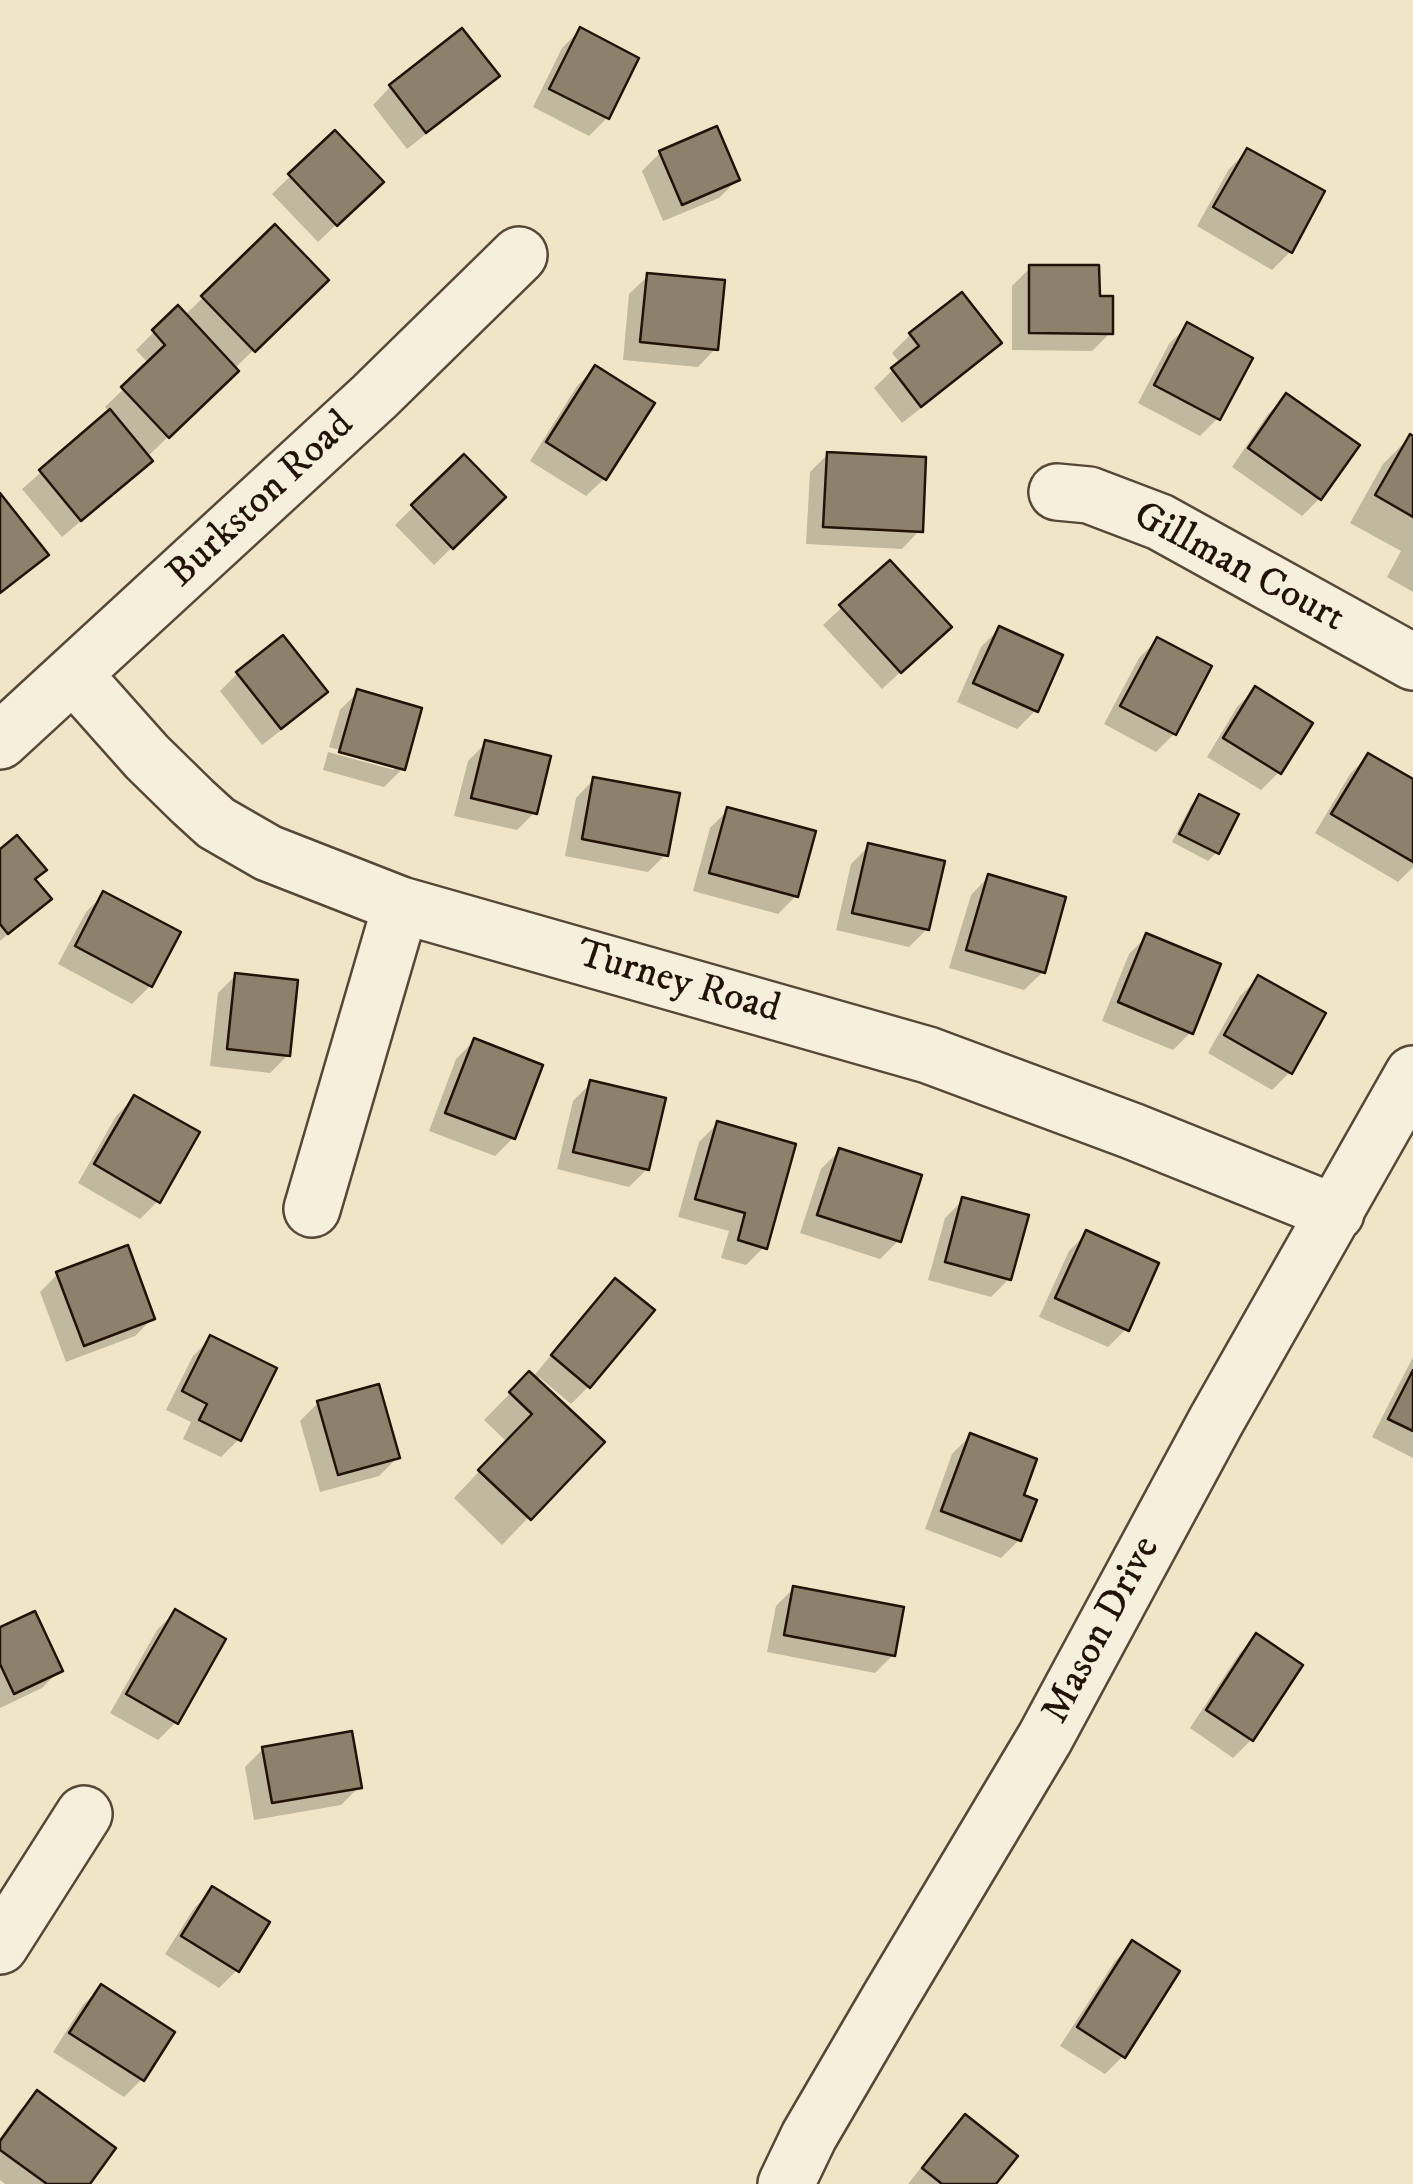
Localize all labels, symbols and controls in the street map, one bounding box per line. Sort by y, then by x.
street label: Burkston Road [159,403,365,599]
street label: Gillman Court [1124,493,1352,645]
street label: Turney Road [571,932,785,1036]
street label: Mason Drive [1034,1529,1172,1733]

